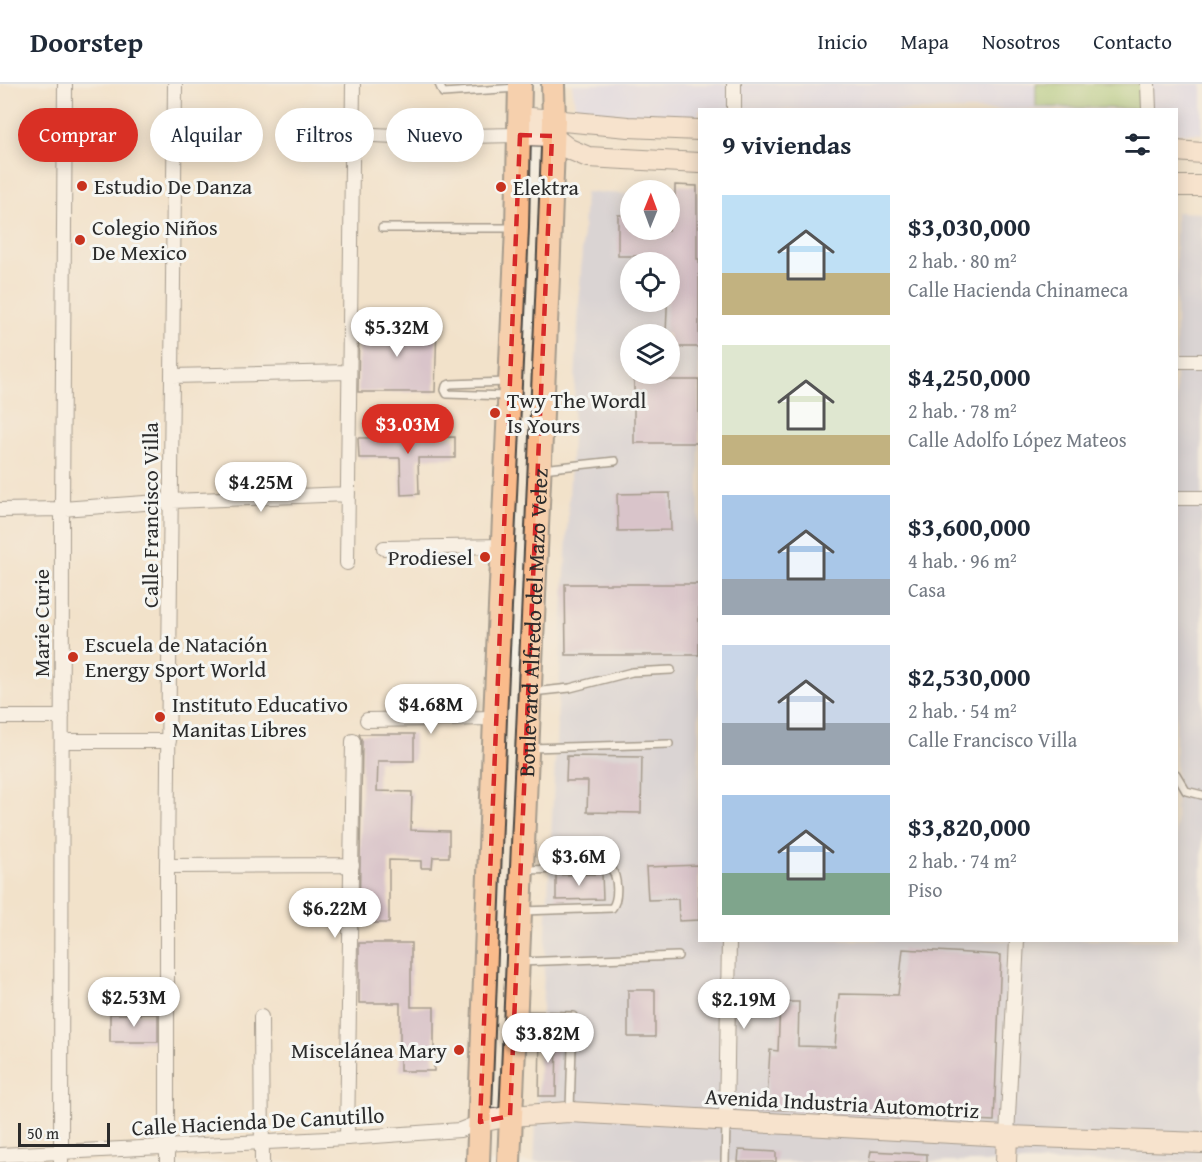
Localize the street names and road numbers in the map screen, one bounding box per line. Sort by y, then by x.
street label: Calle Francisco Villa [134,421,166,608]
street label: Boulevard Alfredo del Mazo Velez [510,467,556,778]
street label: Marie Curie [25,569,57,677]
street label: Avenida Industria Automotriz [704,1080,980,1126]
street label: Calle Hacienda De Canutillo [131,1098,385,1144]

